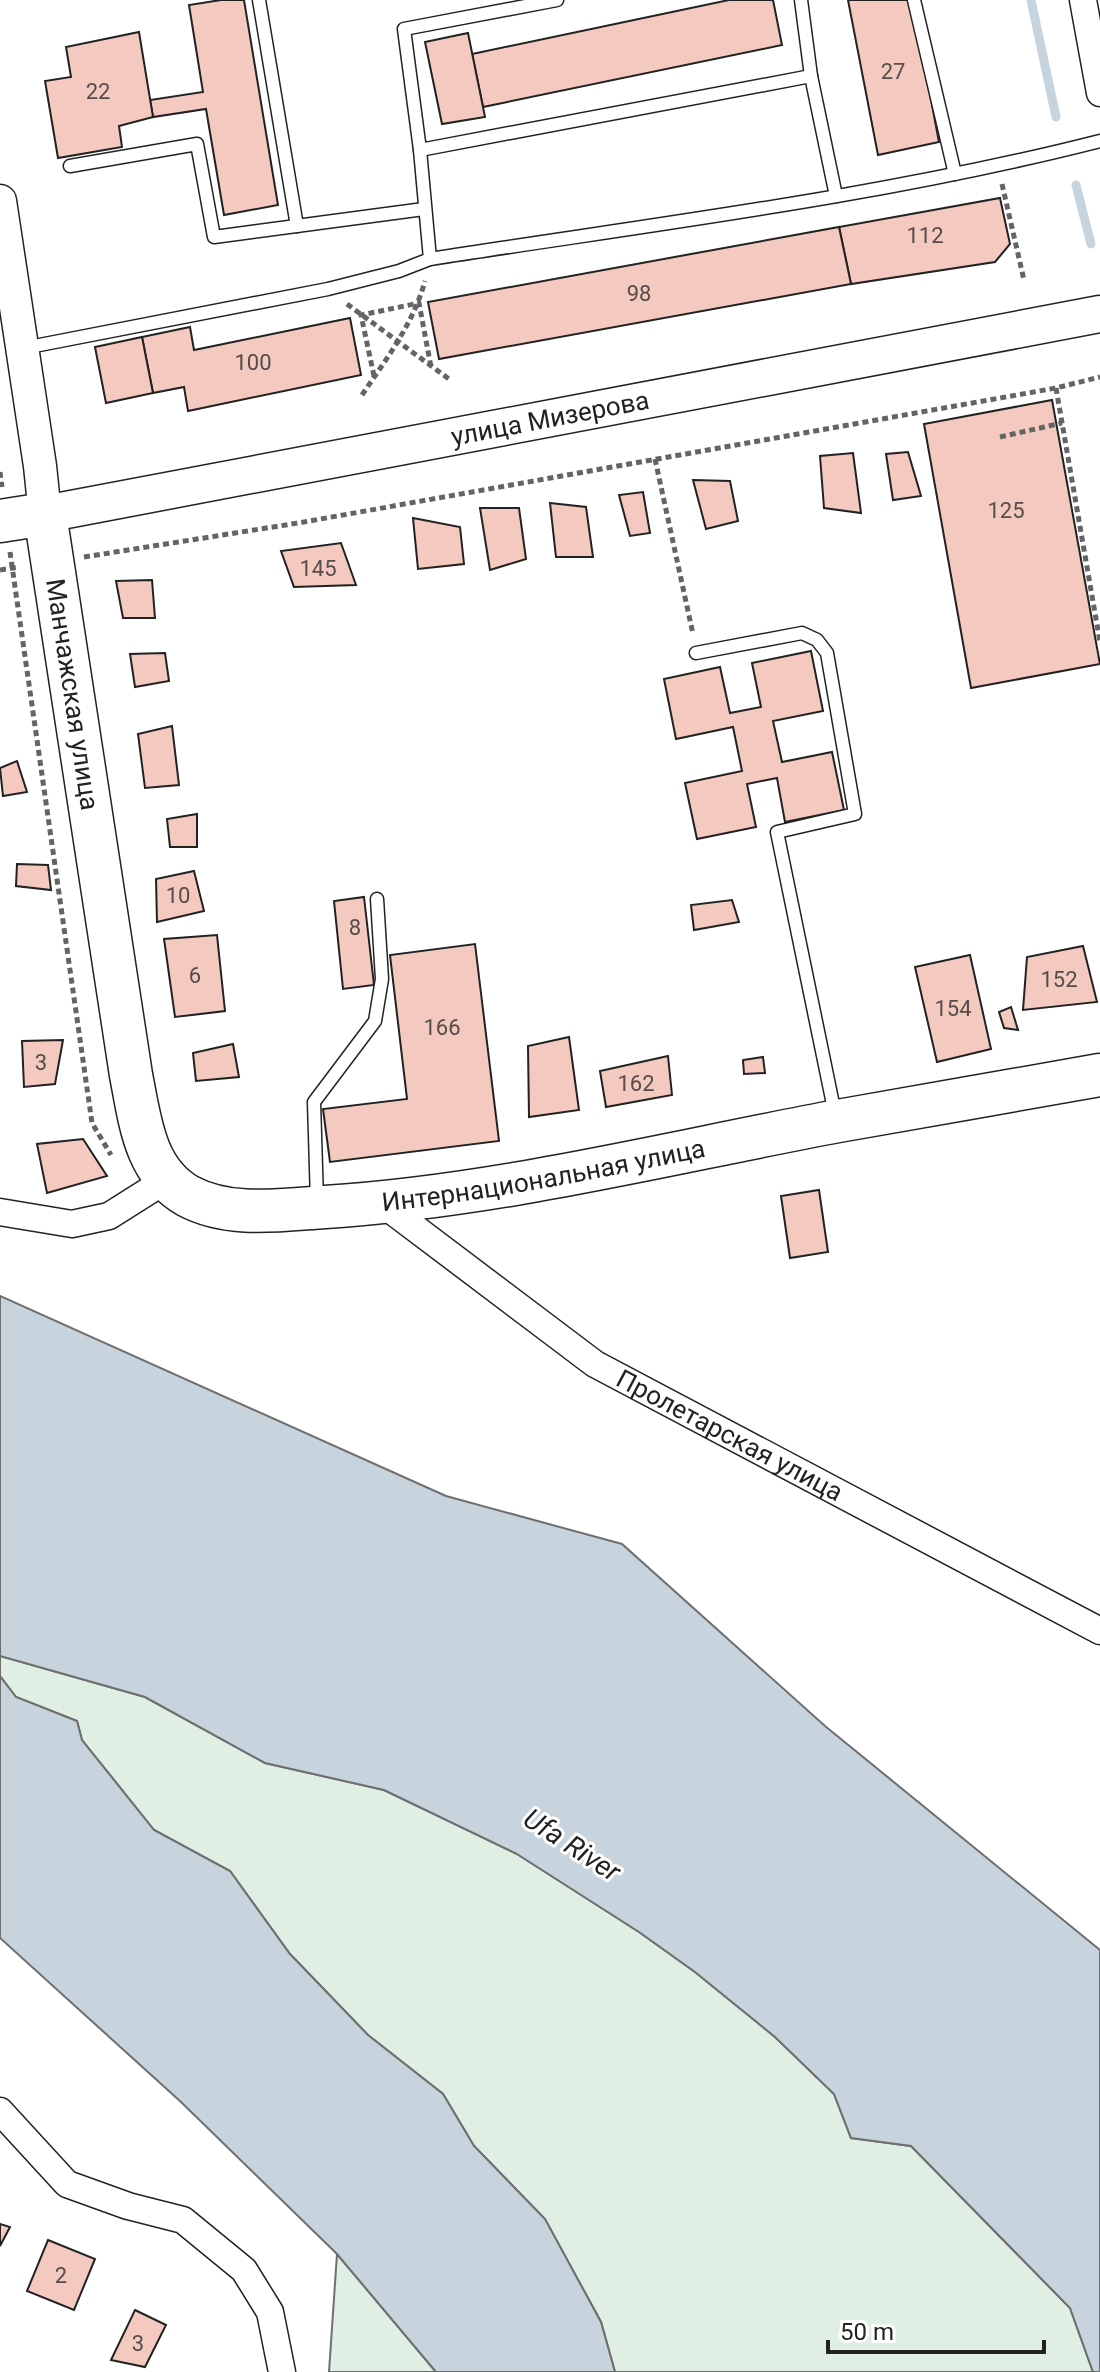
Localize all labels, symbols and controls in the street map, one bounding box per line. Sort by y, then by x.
house number: 27 [881,59,905,84]
house number: 22 [86,79,110,104]
house number: 112 [906,223,944,248]
house number: 98 [627,281,651,306]
house number: 100 [234,350,272,375]
street label: улица Мизерова [448,385,652,452]
house number: 125 [987,498,1025,523]
house number: 145 [299,556,337,581]
street label: Манчажская улица [40,577,105,812]
house number: 10 [166,883,190,908]
house number: 8 [349,915,361,940]
house number: 6 [189,963,201,988]
house number: 152 [1040,967,1078,992]
house number: 154 [934,996,972,1021]
house number: 166 [423,1015,461,1040]
house number: 3 [35,1050,47,1075]
house number: 162 [617,1071,655,1096]
street label: Интернациональная улица [380,1133,708,1217]
street label: Пролетарская улица [612,1363,848,1507]
water label: Ufa River [517,1802,627,1889]
house number: 2 [55,2263,67,2288]
scale bar [828,2304,1044,2354]
text: 50 m [840,2318,894,2346]
house number: 3 [132,2331,144,2356]

